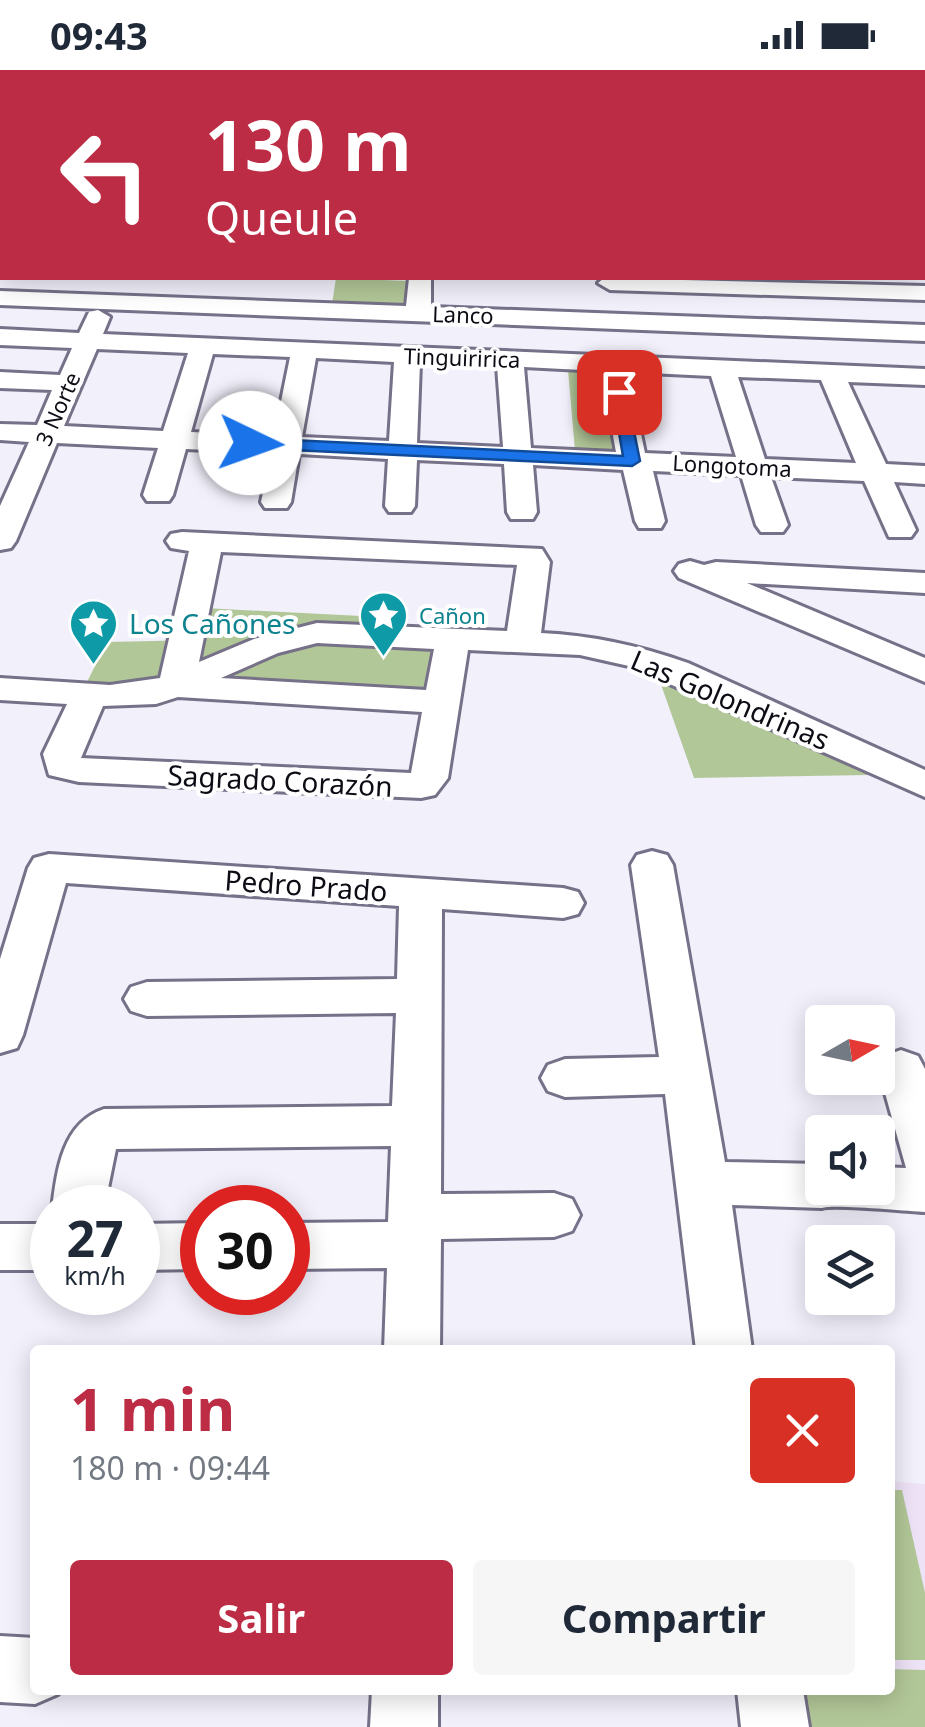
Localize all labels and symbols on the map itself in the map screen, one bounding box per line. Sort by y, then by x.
street label: Lanco [432,298,494,330]
street label: Tinguiririca [403,340,521,374]
pin [577,350,662,435]
street label: 3 Norte [28,367,87,450]
position arrow [198,391,302,495]
street label: Longotoma [672,447,792,483]
place icon: Cañon [358,590,410,658]
place icon: Los Cañones [68,598,120,666]
place label: Cañon [419,600,486,630]
place label: Los Cañones [129,604,295,642]
street label: Las Golondrinas [625,640,836,758]
street label: Sagrado Corazón [167,755,394,805]
street label: Pedro Prado [223,860,389,910]
north arrow [805,1005,895,1095]
speed limit sign: 30 [180,1185,310,1315]

